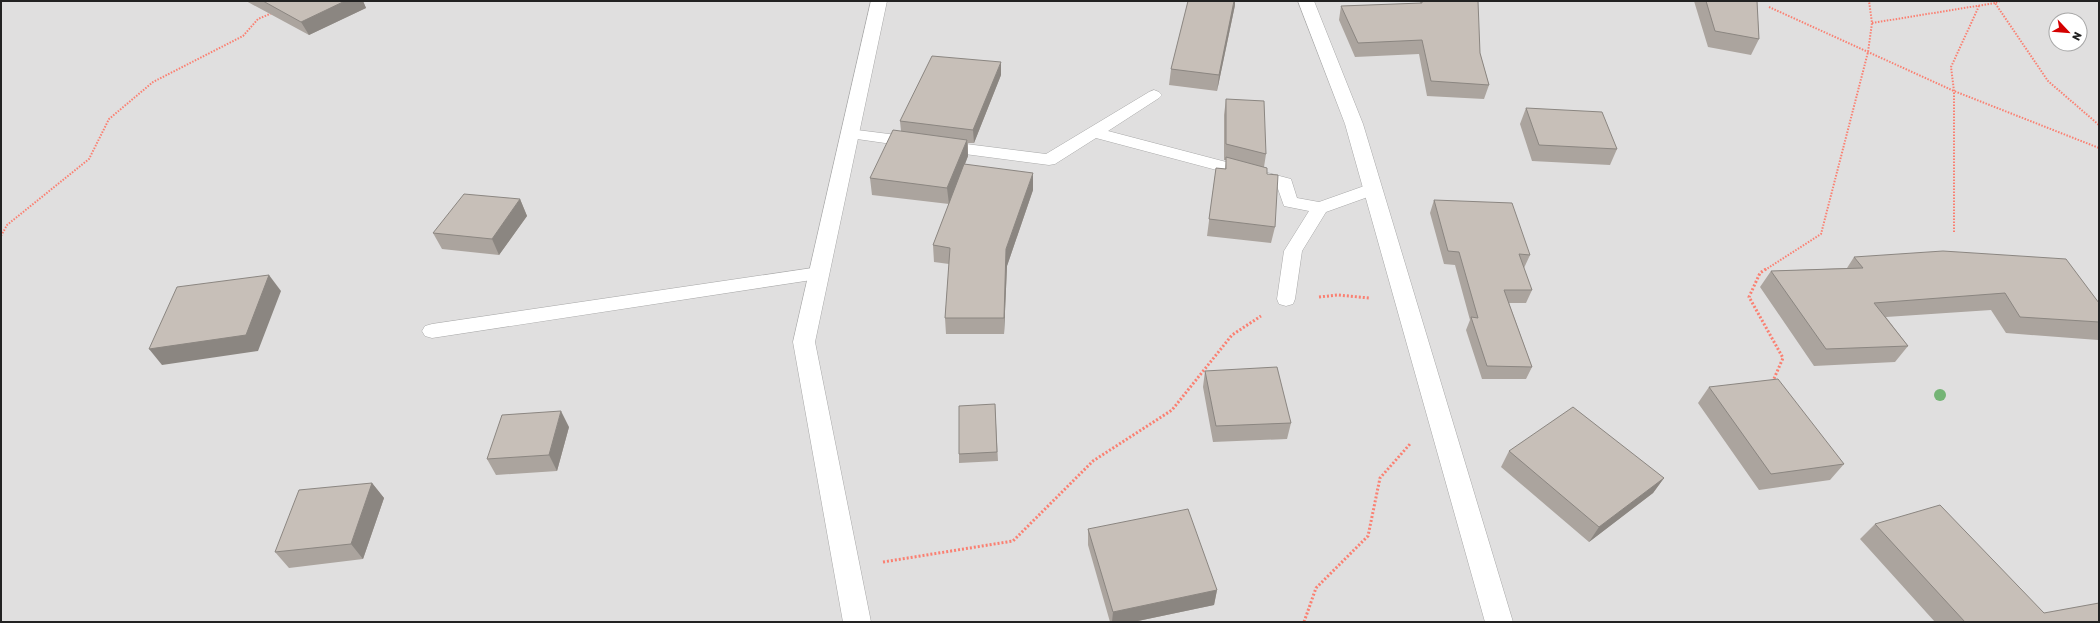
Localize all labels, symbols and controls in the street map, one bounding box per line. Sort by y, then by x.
north arrow [2048,12,2088,52]
text: N [2069,30,2084,43]

